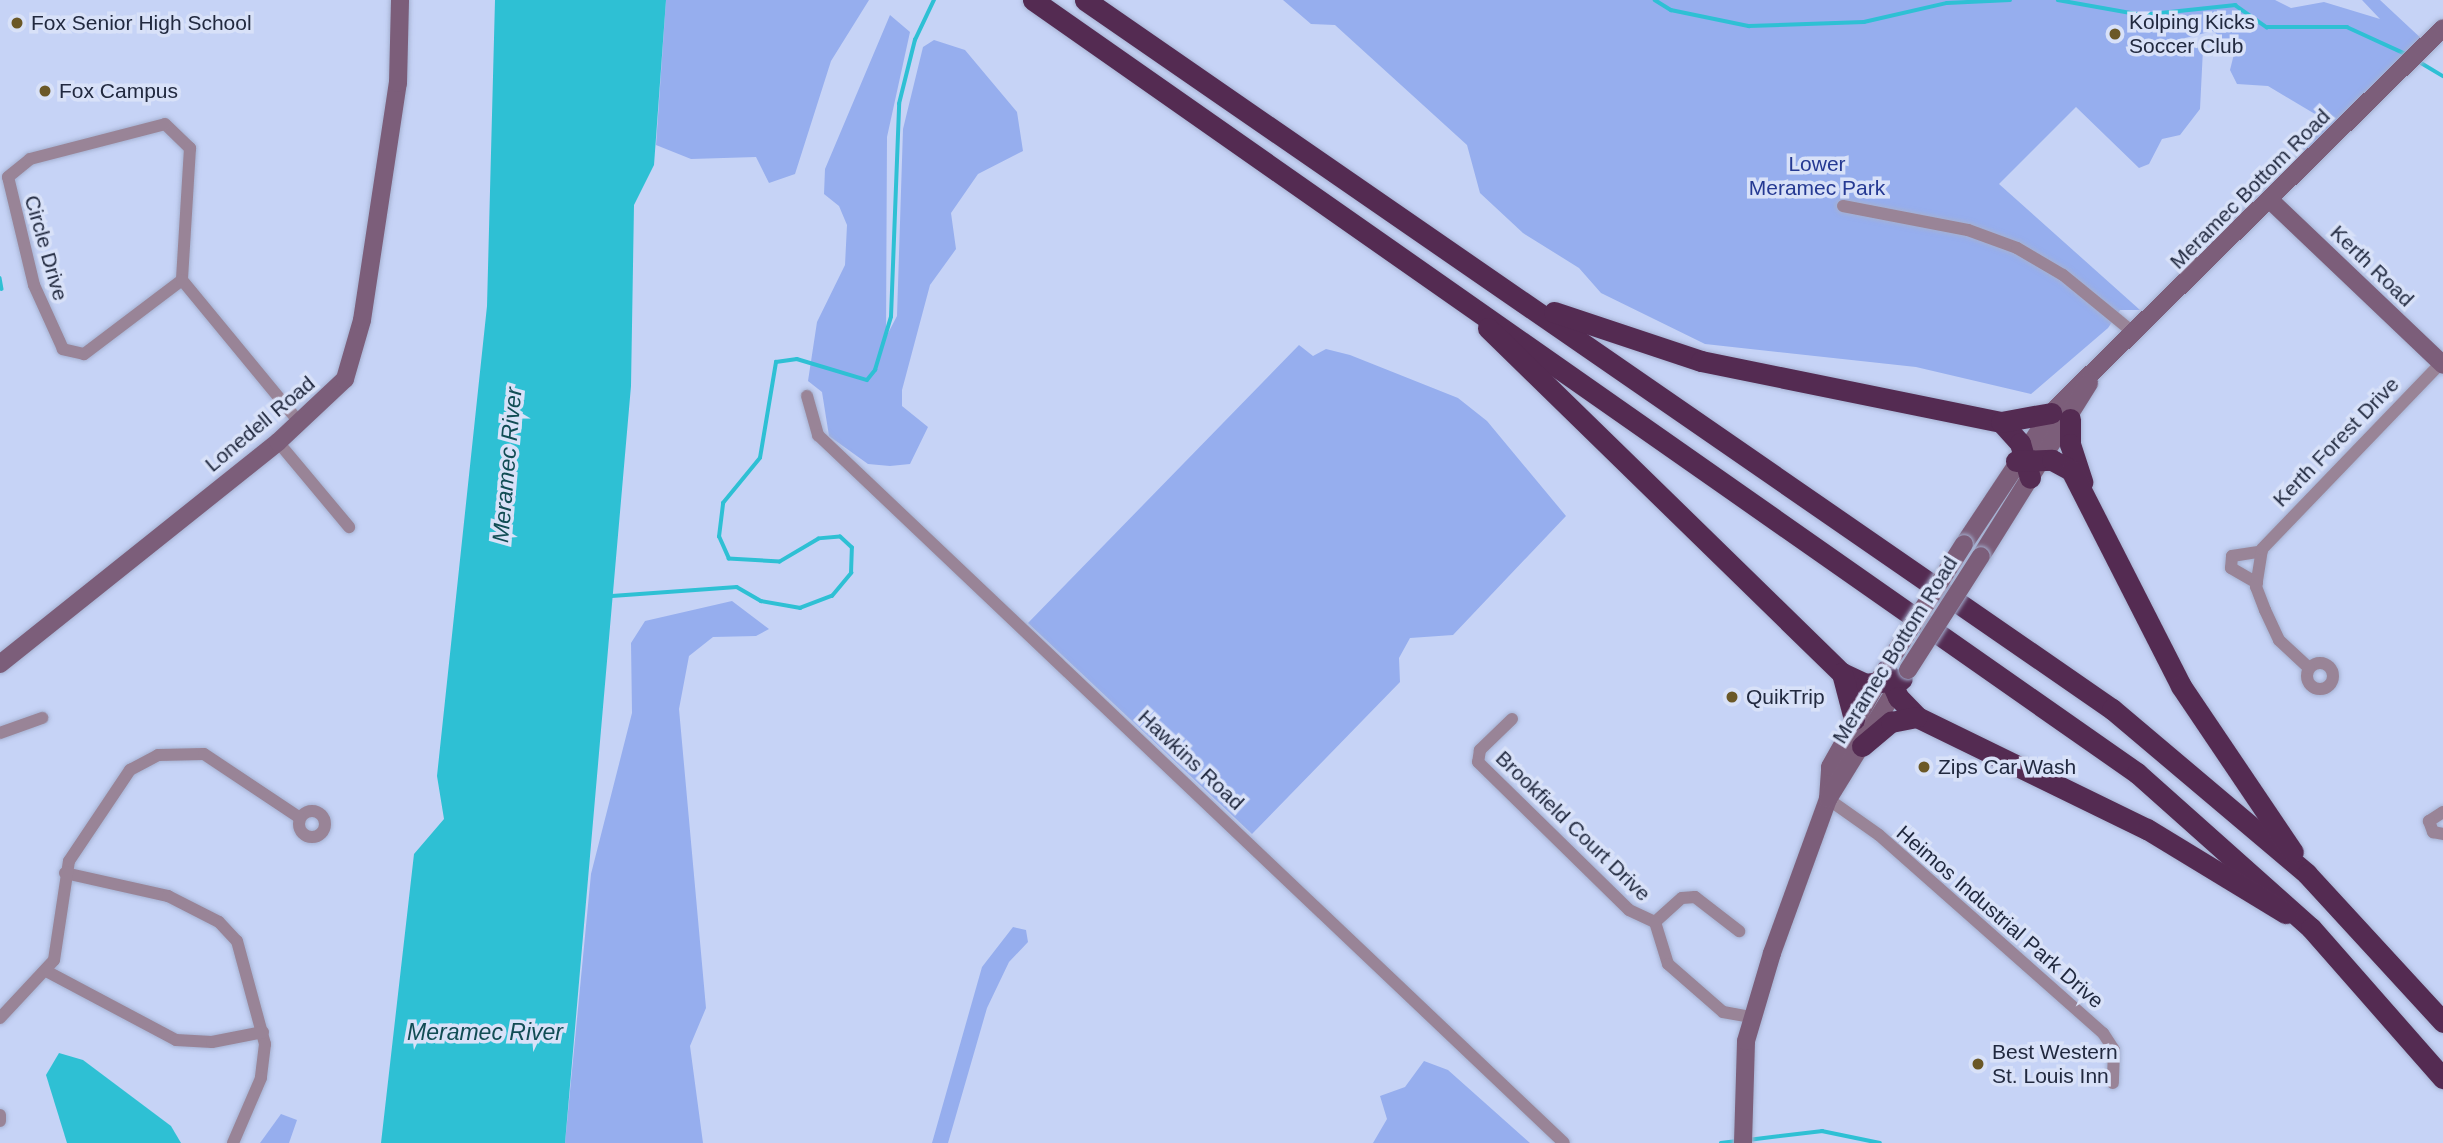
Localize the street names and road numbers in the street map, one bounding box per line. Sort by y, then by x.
street label: Meramec Bottom Road [2165,104,2335,274]
street label: Circle Drive [19,192,73,304]
street label: Kerth Road [2325,220,2419,312]
street label: Lonedell Road [200,371,320,477]
street label: Kerth Forest Drive [2268,372,2404,512]
street label: Meramec Bottom Road [1827,552,1963,748]
street label: Hawkins Road [1133,705,1249,815]
street label: Brookfield Court Drive [1490,746,1656,906]
street label: Heimos Industrial Park Drive [1891,820,2109,1014]

